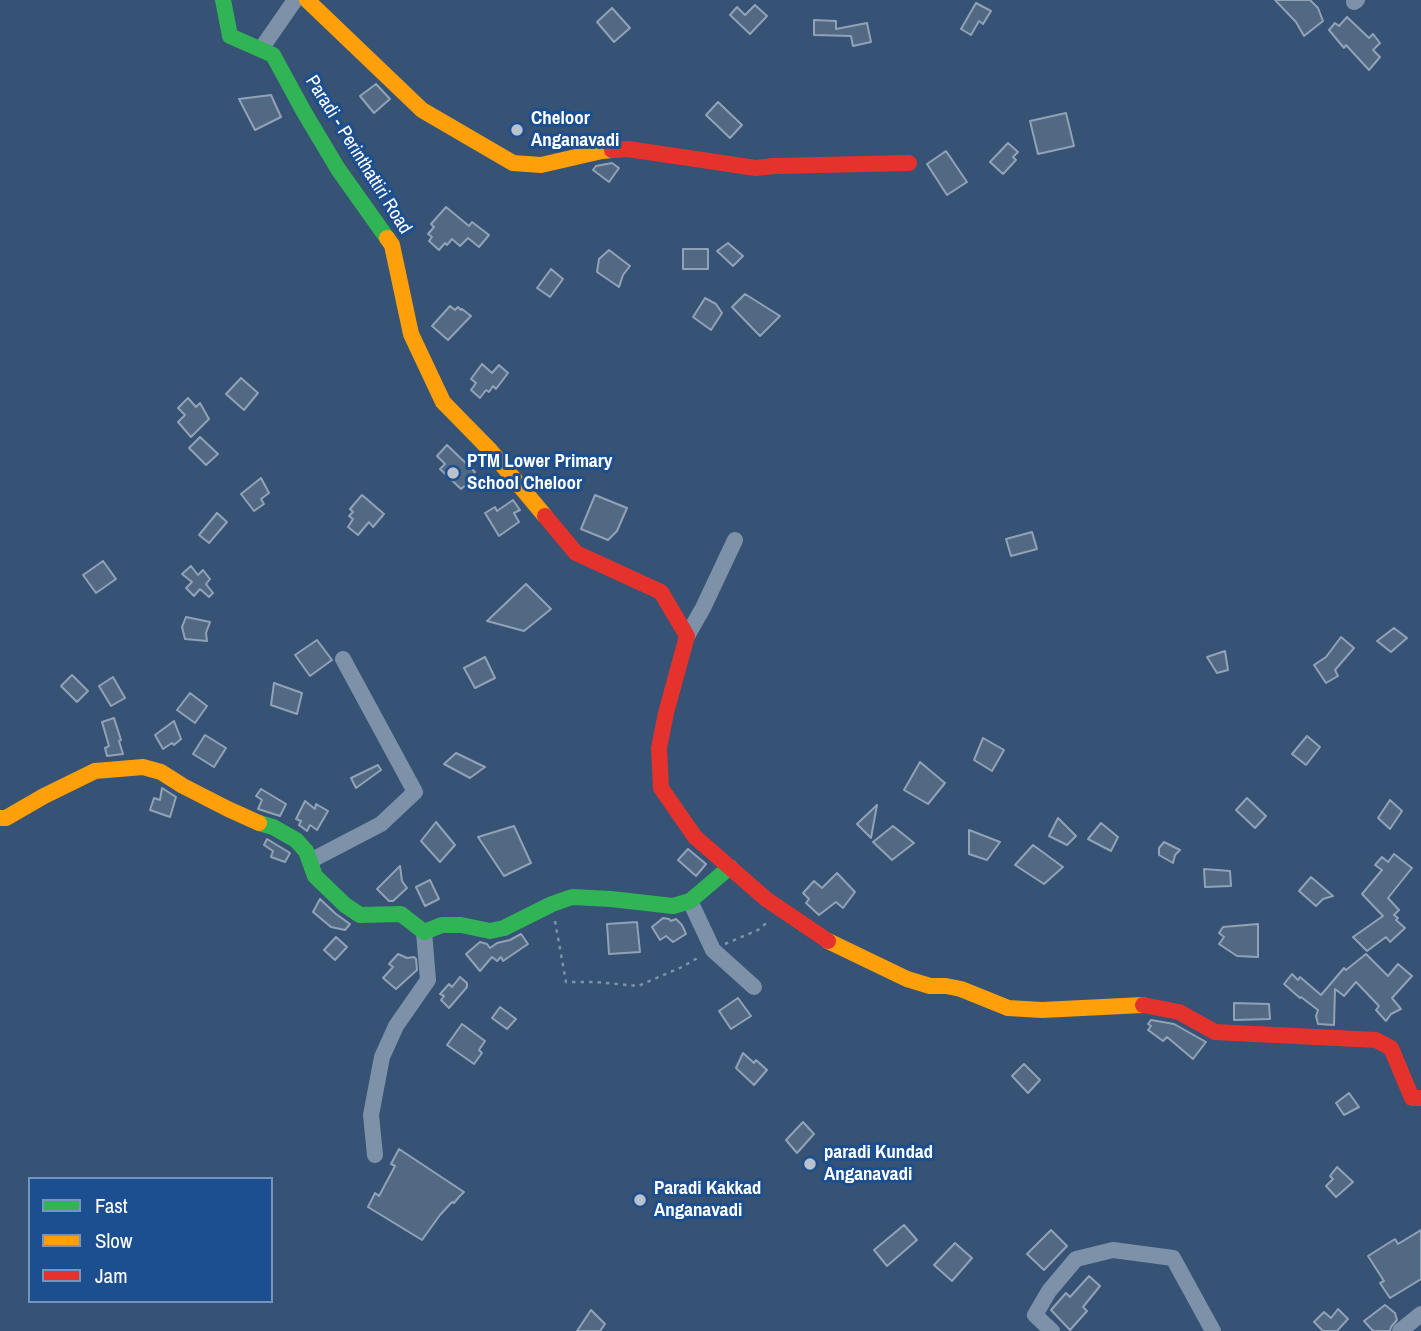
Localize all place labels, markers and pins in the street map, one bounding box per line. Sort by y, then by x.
place label: Cheloor Anganavadi [531,108,619,152]
marker: Cheloor Anganavadi [509,122,525,138]
place label: PTM Lower Primary School Cheloor [467,451,612,495]
marker: PTM Lower Primary School Cheloor [445,465,461,481]
place label: paradi Kundad Anganavadi [824,1142,933,1186]
marker: paradi Kundad Anganavadi [802,1156,818,1172]
place label: Paradi Kakkad Anganavadi [654,1178,761,1222]
marker: Paradi Kakkad Anganavadi [632,1192,648,1208]

